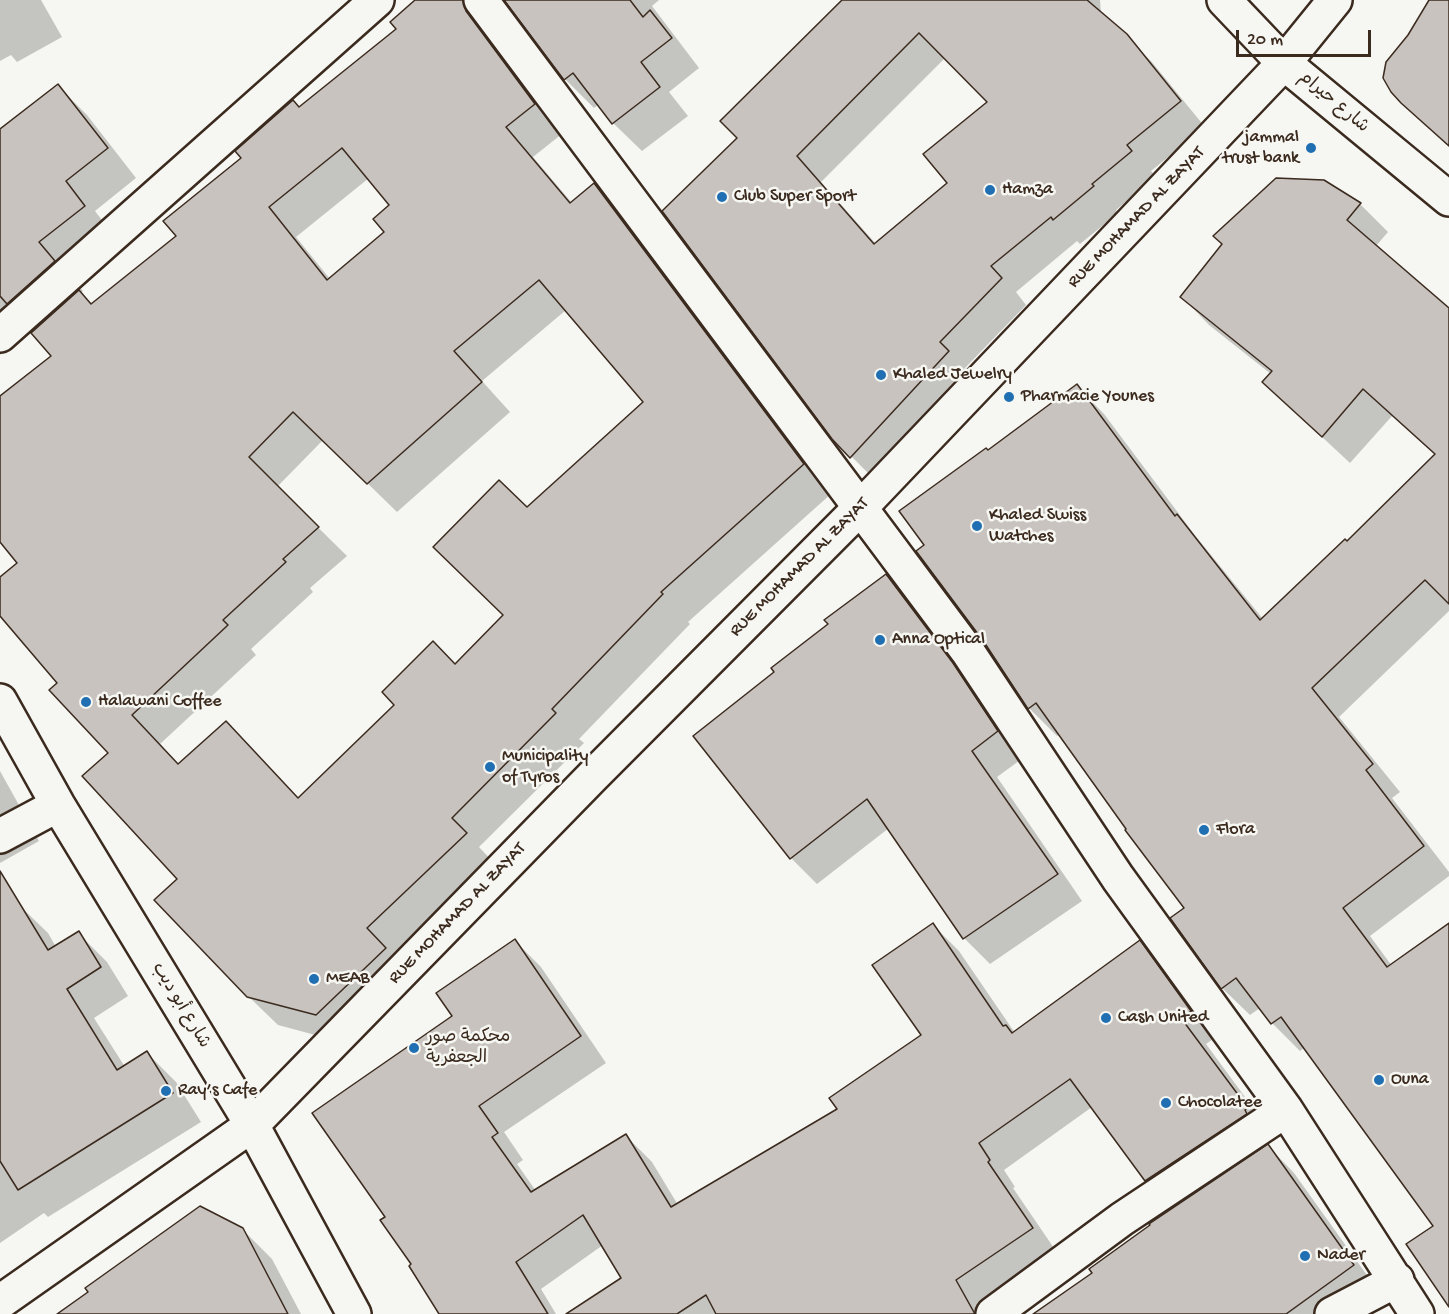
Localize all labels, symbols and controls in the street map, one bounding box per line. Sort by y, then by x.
scale bar [1239,18,1374,56]
text: 20 m [1247,30,1283,51]
street label: شارع حيرام [1293,67,1373,139]
place label: jammal trust bank [1223,127,1299,170]
marker: jammal trust bank [1304,141,1318,155]
street label: RUE MOHAMAD AL ZAYAT [1064,143,1210,293]
place label: Hamza [1002,179,1053,201]
marker: Hamza [983,183,997,197]
place label: Club Super Sport [734,186,856,208]
marker: Club Super Sport [715,190,729,204]
place label: Khaled Jewelry [893,364,1012,386]
marker: Khaled Jewelry [874,368,888,382]
place label: Pharmacie Younes [1021,386,1154,408]
marker: Pharmacie Younes [1002,390,1016,404]
street label: RUE MOHAMAD AL ZAYAT [726,494,874,642]
place label: Khaled Swiss Watches [989,505,1086,548]
marker: Khaled Swiss Watches [970,519,984,533]
place label: Anna Optical [892,629,985,651]
marker: Anna Optical [873,633,887,647]
place label: Halawani Coffee [98,691,222,713]
marker: Halawani Coffee [79,695,93,709]
place label: Municipality of Tyros [502,746,588,789]
marker: Municipality of Tyros [483,760,497,774]
place label: Flora [1216,819,1255,841]
marker: Flora [1197,823,1211,837]
street label: RUE MOHAMAD AL ZAYAT [385,839,531,989]
street label: شارع أبو ديب [146,959,214,1053]
place label: MEAB [326,968,370,990]
marker: MEAB [307,972,321,986]
place label: Cash United [1118,1007,1208,1029]
marker: Cash United [1099,1011,1113,1025]
place label: محكمة صور الجعفرية [426,1027,510,1070]
marker: محكمة صور الجعفرية [407,1041,421,1055]
place label: Ouna [1391,1069,1429,1091]
marker: Ouna [1372,1073,1386,1087]
place label: Ray’s Cafe [178,1080,257,1102]
marker: Ray’s Cafe [159,1084,173,1098]
place label: Chocolatee [1178,1092,1262,1114]
marker: Chocolatee [1159,1096,1173,1110]
place label: Nader [1317,1245,1365,1267]
marker: Nader [1298,1249,1312,1263]

